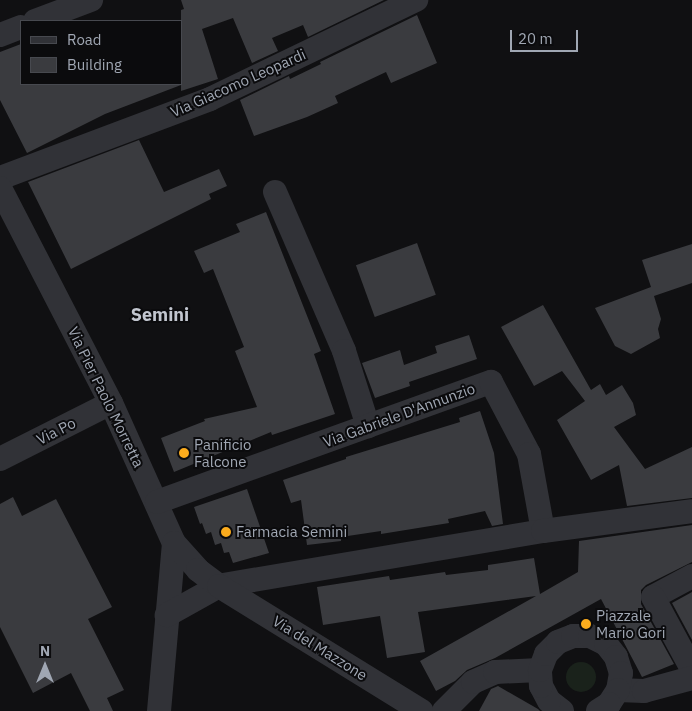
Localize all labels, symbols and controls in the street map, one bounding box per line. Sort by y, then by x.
legend [20,20,182,85]
scale bar [512,20,580,52]
text: 20 m [518,29,553,48]
text: Road [67,30,102,49]
street label: Via Giacomo Leopardi [168,45,308,121]
text: Building [67,55,122,74]
district label: Semini [131,304,189,326]
street label: Via Pier Paolo Morretta [64,324,148,470]
street label: Via Gabriele D'Annunzio [321,379,477,451]
street label: Via Po [33,414,79,448]
place label: Panificio Falcone [194,435,251,470]
marker: Panificio Falcone [178,447,190,459]
place label: Farmacia Semini [236,523,347,541]
marker: Farmacia Semini [220,526,232,538]
place label: Piazzale Mario Gori [596,606,665,641]
street label: Via del Mazzone [269,612,371,684]
marker: Piazzale Mario Gori [580,618,592,630]
north arrow [20,641,70,691]
text: N [40,642,50,660]

